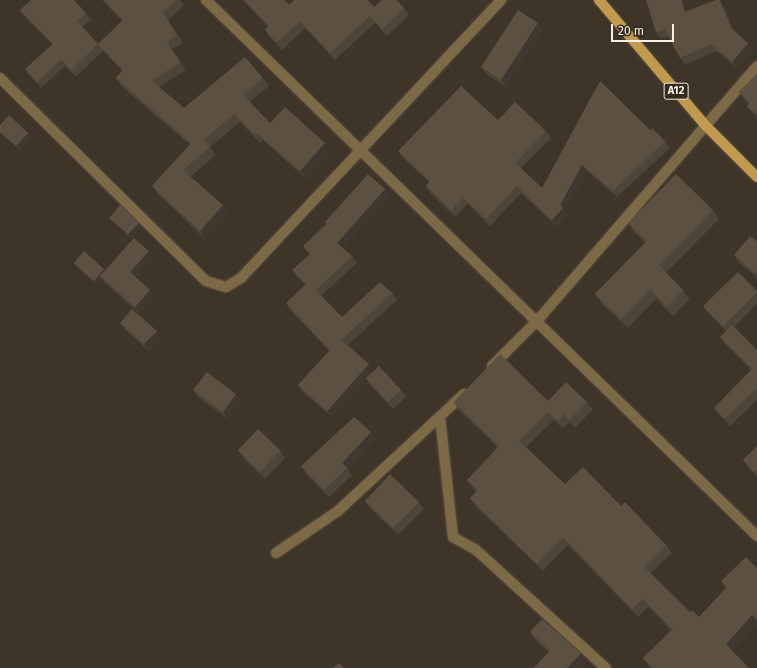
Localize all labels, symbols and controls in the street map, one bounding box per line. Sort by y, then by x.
scale bar [613,16,676,42]
text: 20 m [618,24,644,38]
road number: A12 [663,82,689,100]

